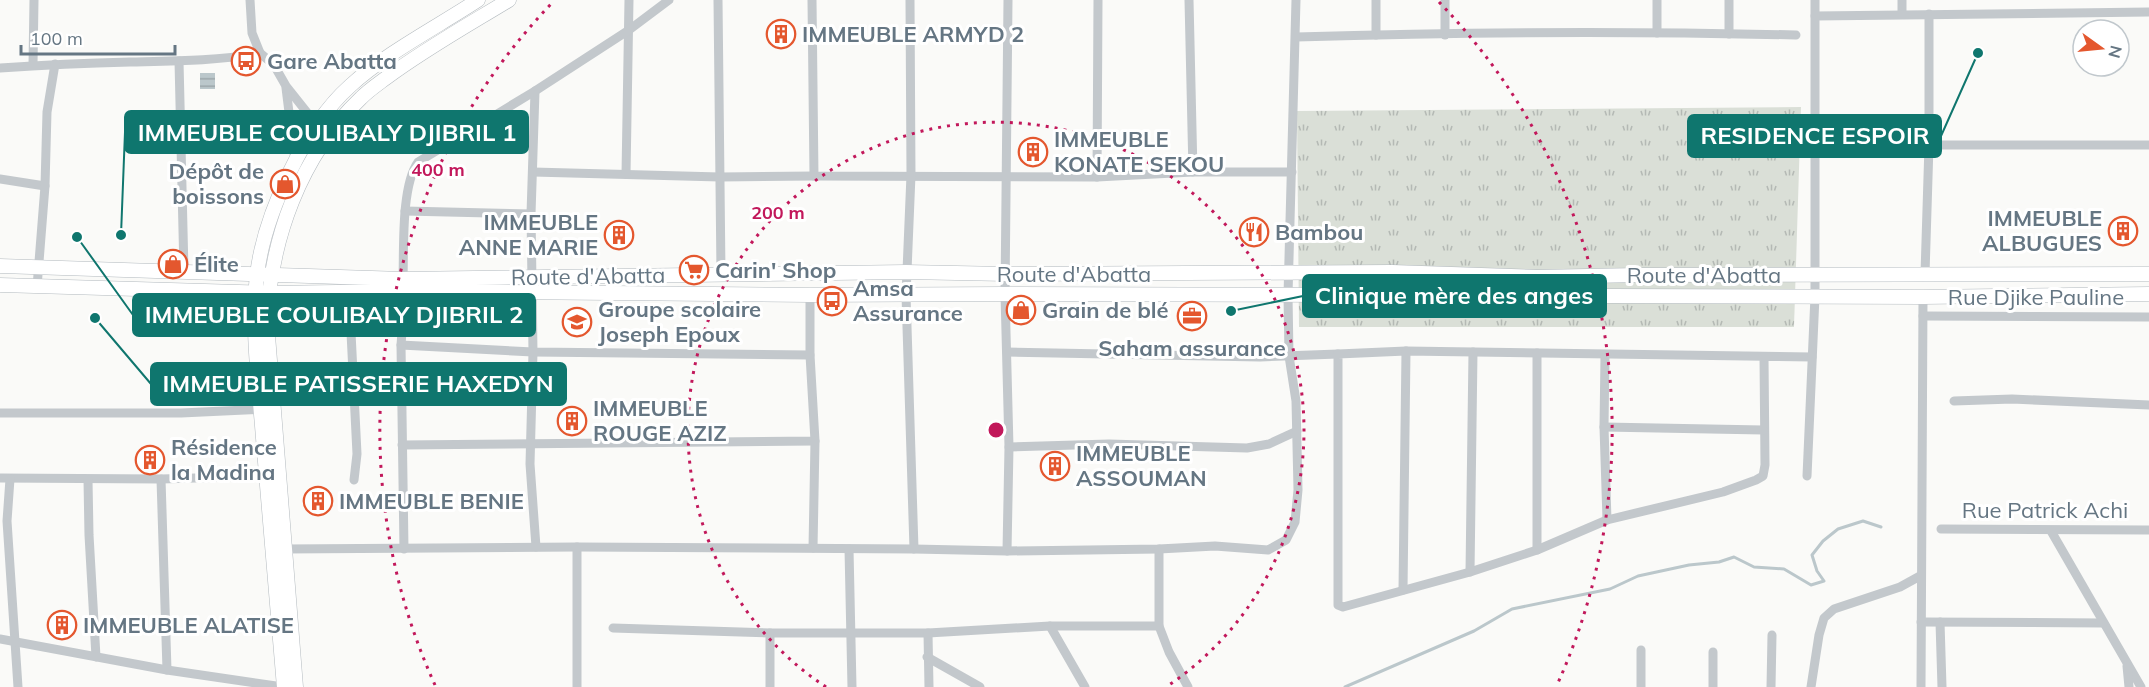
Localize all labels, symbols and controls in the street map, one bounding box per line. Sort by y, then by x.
scale bar [21,18,176,56]
building icon: IMMEUBLE ARMYD 2 [765,18,797,50]
north arrow [2071,18,2131,78]
place label: IMMEUBLE ARMYD 2 [802,20,1024,48]
text: 100 m [30,27,83,50]
text: N [2104,43,2127,60]
bus stop icon: Gare Abatta [230,45,262,77]
place label: Gare Abatta [267,47,397,75]
callout: IMMEUBLE COULIBALY DJIBRIL 1 [125,111,528,153]
callout: RESIDENCE ESPOIR [1688,115,1941,157]
text: IMMEUBLE COULIBALY DJIBRIL 1 [138,117,516,147]
text: RESIDENCE ESPOIR [1700,120,1930,150]
place label: IMMEUBLE KONATE SEKOU [1054,125,1224,178]
building icon: IMMEUBLE KONATE SEKOU [1017,136,1049,168]
place label: Dépôt de boissons [169,157,264,210]
text: 400 m [411,158,465,181]
shop icon: Dépôt de boissons [269,168,301,200]
text: 200 m [751,201,805,224]
place label: IMMEUBLE ALBUGUES [1982,204,2102,257]
place label: IMMEUBLE ANNE MARIE [459,208,598,261]
building icon: IMMEUBLE ALBUGUES [2107,215,2139,247]
restaurant icon: Bambou [1238,216,1270,248]
place label: Bambou [1275,218,1363,246]
building icon: IMMEUBLE ANNE MARIE [603,219,635,251]
shop icon: Élite [157,248,189,280]
place label: Élite [194,250,239,278]
supermarket icon: Carin' Shop [678,254,710,286]
place label: Carin' Shop [715,256,836,284]
street label: Route d'Abatta [997,260,1151,288]
street label: Route d'Abatta [511,261,665,291]
street label: Route d'Abatta [1627,261,1781,289]
place label: Amsa Assurance [853,274,963,327]
callout: Clinique mère des anges [1303,275,1606,317]
text: Clinique mère des anges [1315,280,1593,310]
street label: Rue Djike Pauline [1948,283,2124,311]
bus stop icon: Amsa Assurance [816,285,848,317]
callout: IMMEUBLE COULIBALY DJIBRIL 2 [133,294,535,336]
shop icon: Grain de blé [1005,294,1037,326]
place label: Groupe scolaire Joseph Epoux [598,295,761,348]
place label: Grain de blé [1042,296,1169,324]
text: IMMEUBLE COULIBALY DJIBRIL 2 [145,299,523,329]
office icon: Saham assurance [1176,300,1208,332]
school or university icon: Groupe scolaire Joseph Epoux [561,306,593,338]
place label: Saham assurance [1098,334,1286,362]
callout: IMMEUBLE PATISSERIE HAXEDYN [151,363,566,405]
text: IMMEUBLE PATISSERIE HAXEDYN [162,368,554,398]
place label: IMMEUBLE ROUGE AZIZ [593,394,727,447]
building icon: IMMEUBLE ROUGE AZIZ [556,405,588,437]
centre of rings [986,420,1006,440]
place label: Résidence la Madina [171,433,277,486]
place label: IMMEUBLE ASSOUMAN [1076,439,1207,492]
building icon: Résidence la Madina [134,444,166,476]
building icon: IMMEUBLE ASSOUMAN [1039,450,1071,482]
building icon: IMMEUBLE BENIE [302,485,334,517]
place label: IMMEUBLE BENIE [339,487,524,515]
street label: Rue Patrick Achi [1962,496,2128,524]
building icon: IMMEUBLE ALATISE [46,609,78,641]
place label: IMMEUBLE ALATISE [83,611,294,639]

